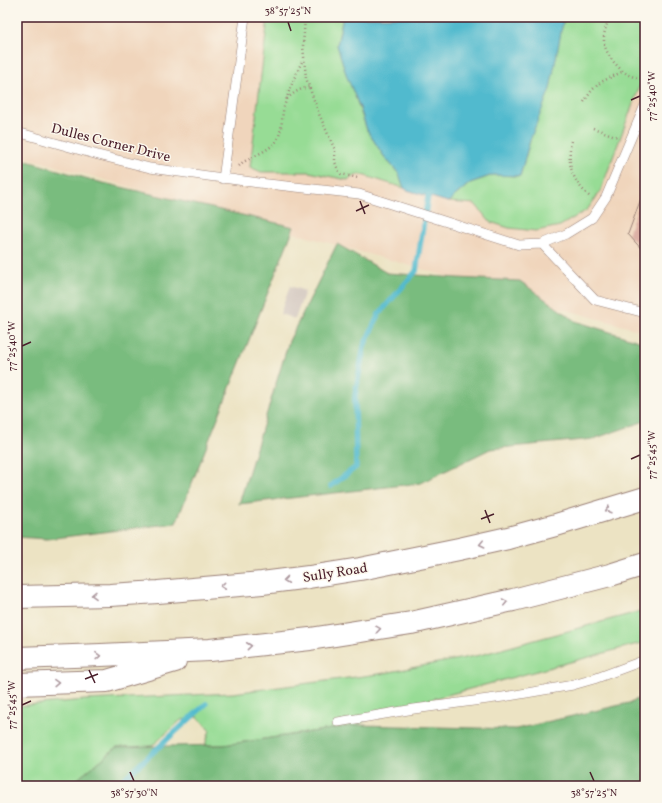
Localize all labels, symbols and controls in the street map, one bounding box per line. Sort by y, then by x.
text: 38°57'25"N [265,4,312,18]
text: 77°25'40"W [645,71,659,121]
street label: Dulles Corner Drive [49,119,173,168]
text: 77°25'40"W [5,321,19,371]
text: 77°25'45"W [645,430,659,480]
one-way arrow [604,505,611,514]
one-way arrow [479,539,486,547]
street label: Sully Road [301,559,369,588]
one-way arrow [283,575,289,584]
one-way arrow [220,582,226,591]
one-way arrow [91,591,97,599]
one-way arrow [502,599,508,607]
one-way arrow [375,625,381,633]
one-way arrow [246,642,252,651]
one-way arrow [95,651,101,660]
one-way arrow [53,678,59,687]
text: 77°25'45"W [5,680,19,730]
text: 38°57'30"N [110,786,158,800]
text: 38°57'25"N [571,786,618,800]

